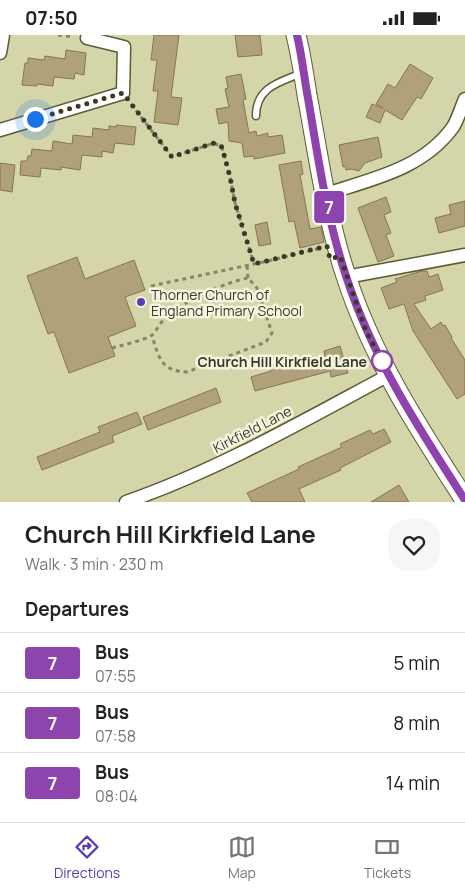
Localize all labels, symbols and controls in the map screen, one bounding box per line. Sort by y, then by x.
text: 07:50 [25,5,78,31]
your location [23,107,48,132]
line badge: 7 [313,191,345,223]
text: 7 [324,195,334,219]
place label: Thorner Church of England Primary School [151,285,302,320]
marker: Thorner Church of England Primary School [135,296,147,308]
marker: Church Hill Kirkfield Lane [371,350,393,372]
place label: Church Hill Kirkfield Lane [197,352,367,371]
street label: Kirkfield Lane [209,401,295,457]
text: Church Hill Kirkfield Lane [25,517,316,550]
button: heart [388,519,440,571]
text: Walk · 3 min · 230 m [25,553,163,575]
text: Departures [25,596,129,622]
text: Bus [95,639,129,665]
text: 5 min [393,650,440,676]
text: 7 [48,651,57,675]
text: 07:55 [95,665,136,687]
text: Bus [95,699,129,725]
text: 8 min [393,710,440,736]
text: 7 [48,711,57,735]
text: 07:58 [95,725,136,747]
text: Bus [95,759,129,785]
text: 14 min [386,770,440,796]
text: 7 [48,771,57,795]
text: 08:04 [95,785,138,807]
tab: Directions [54,833,120,882]
tab: Map [228,833,256,882]
tab: Tickets [364,833,411,882]

